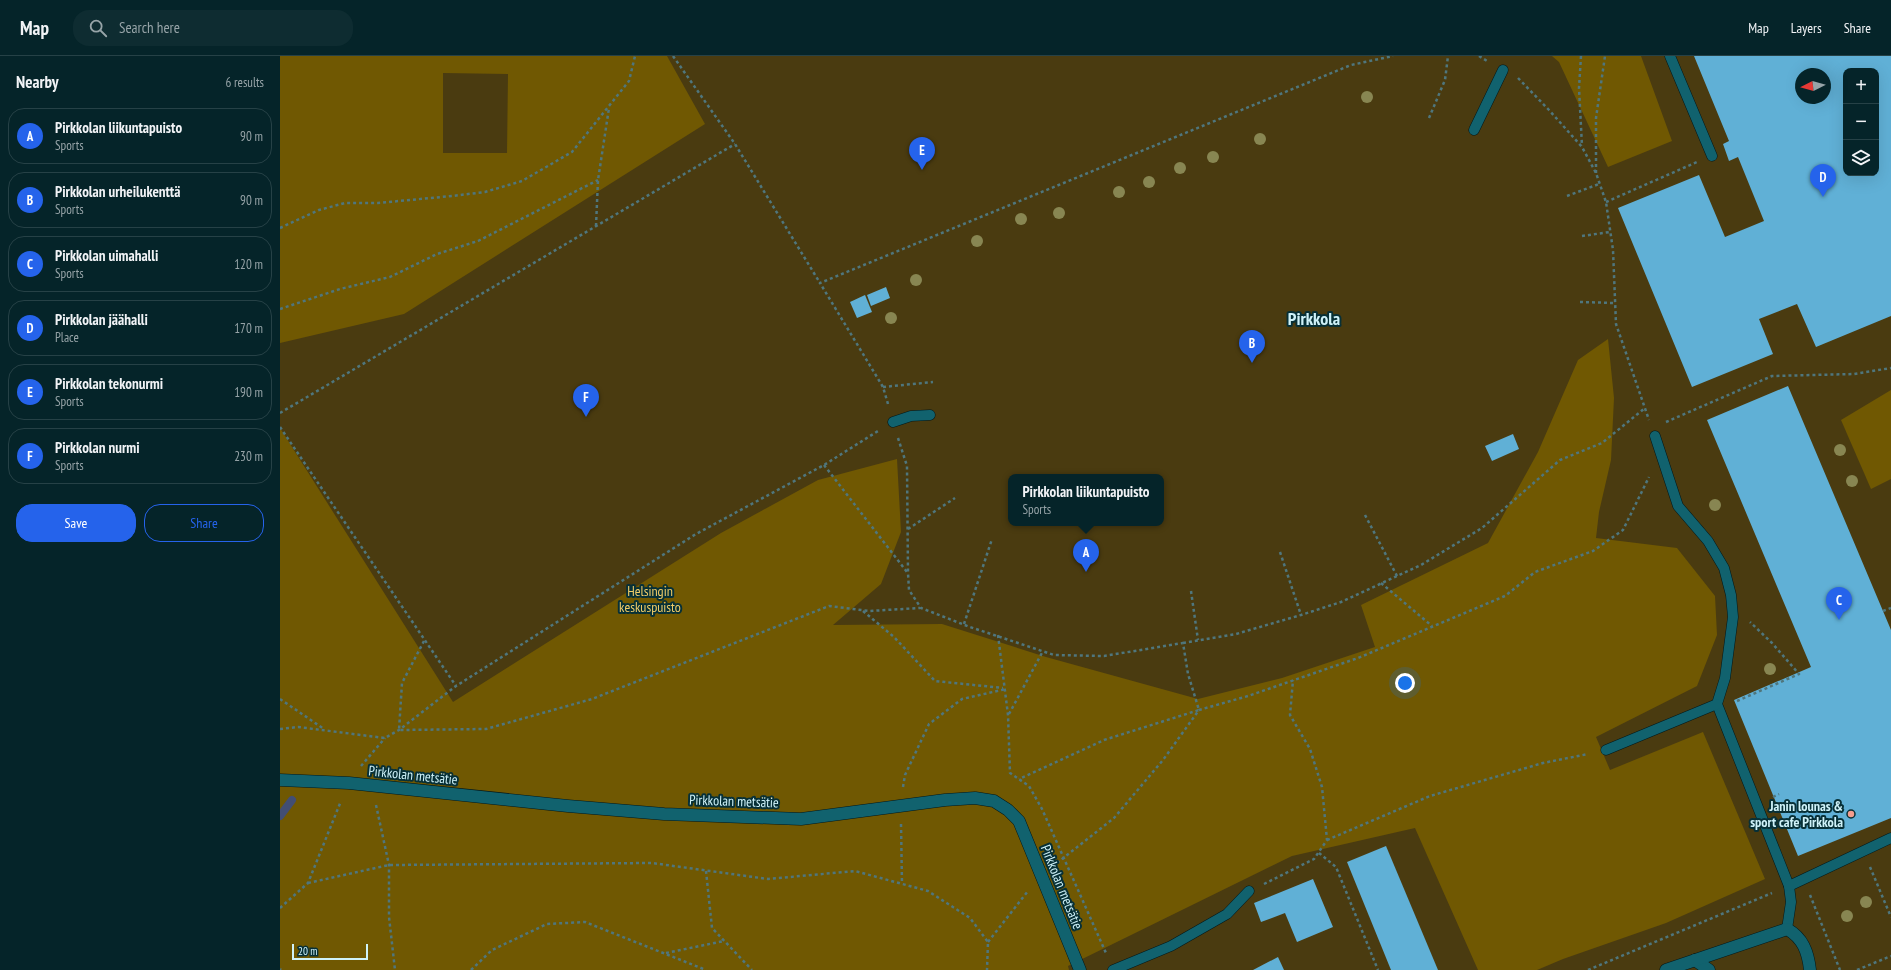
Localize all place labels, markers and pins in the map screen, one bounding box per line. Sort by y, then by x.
pin: E [909,137,935,170]
pin: D [1810,164,1836,197]
pin: B [1239,330,1265,363]
pin: F [573,384,599,417]
pin: A [1073,539,1099,572]
pin: C [1826,587,1852,620]
place label: Janin lounas & sport cafe Pirkkola [1750,797,1843,831]
marker: Janin lounas & sport cafe Pirkkola [1846,809,1856,819]

